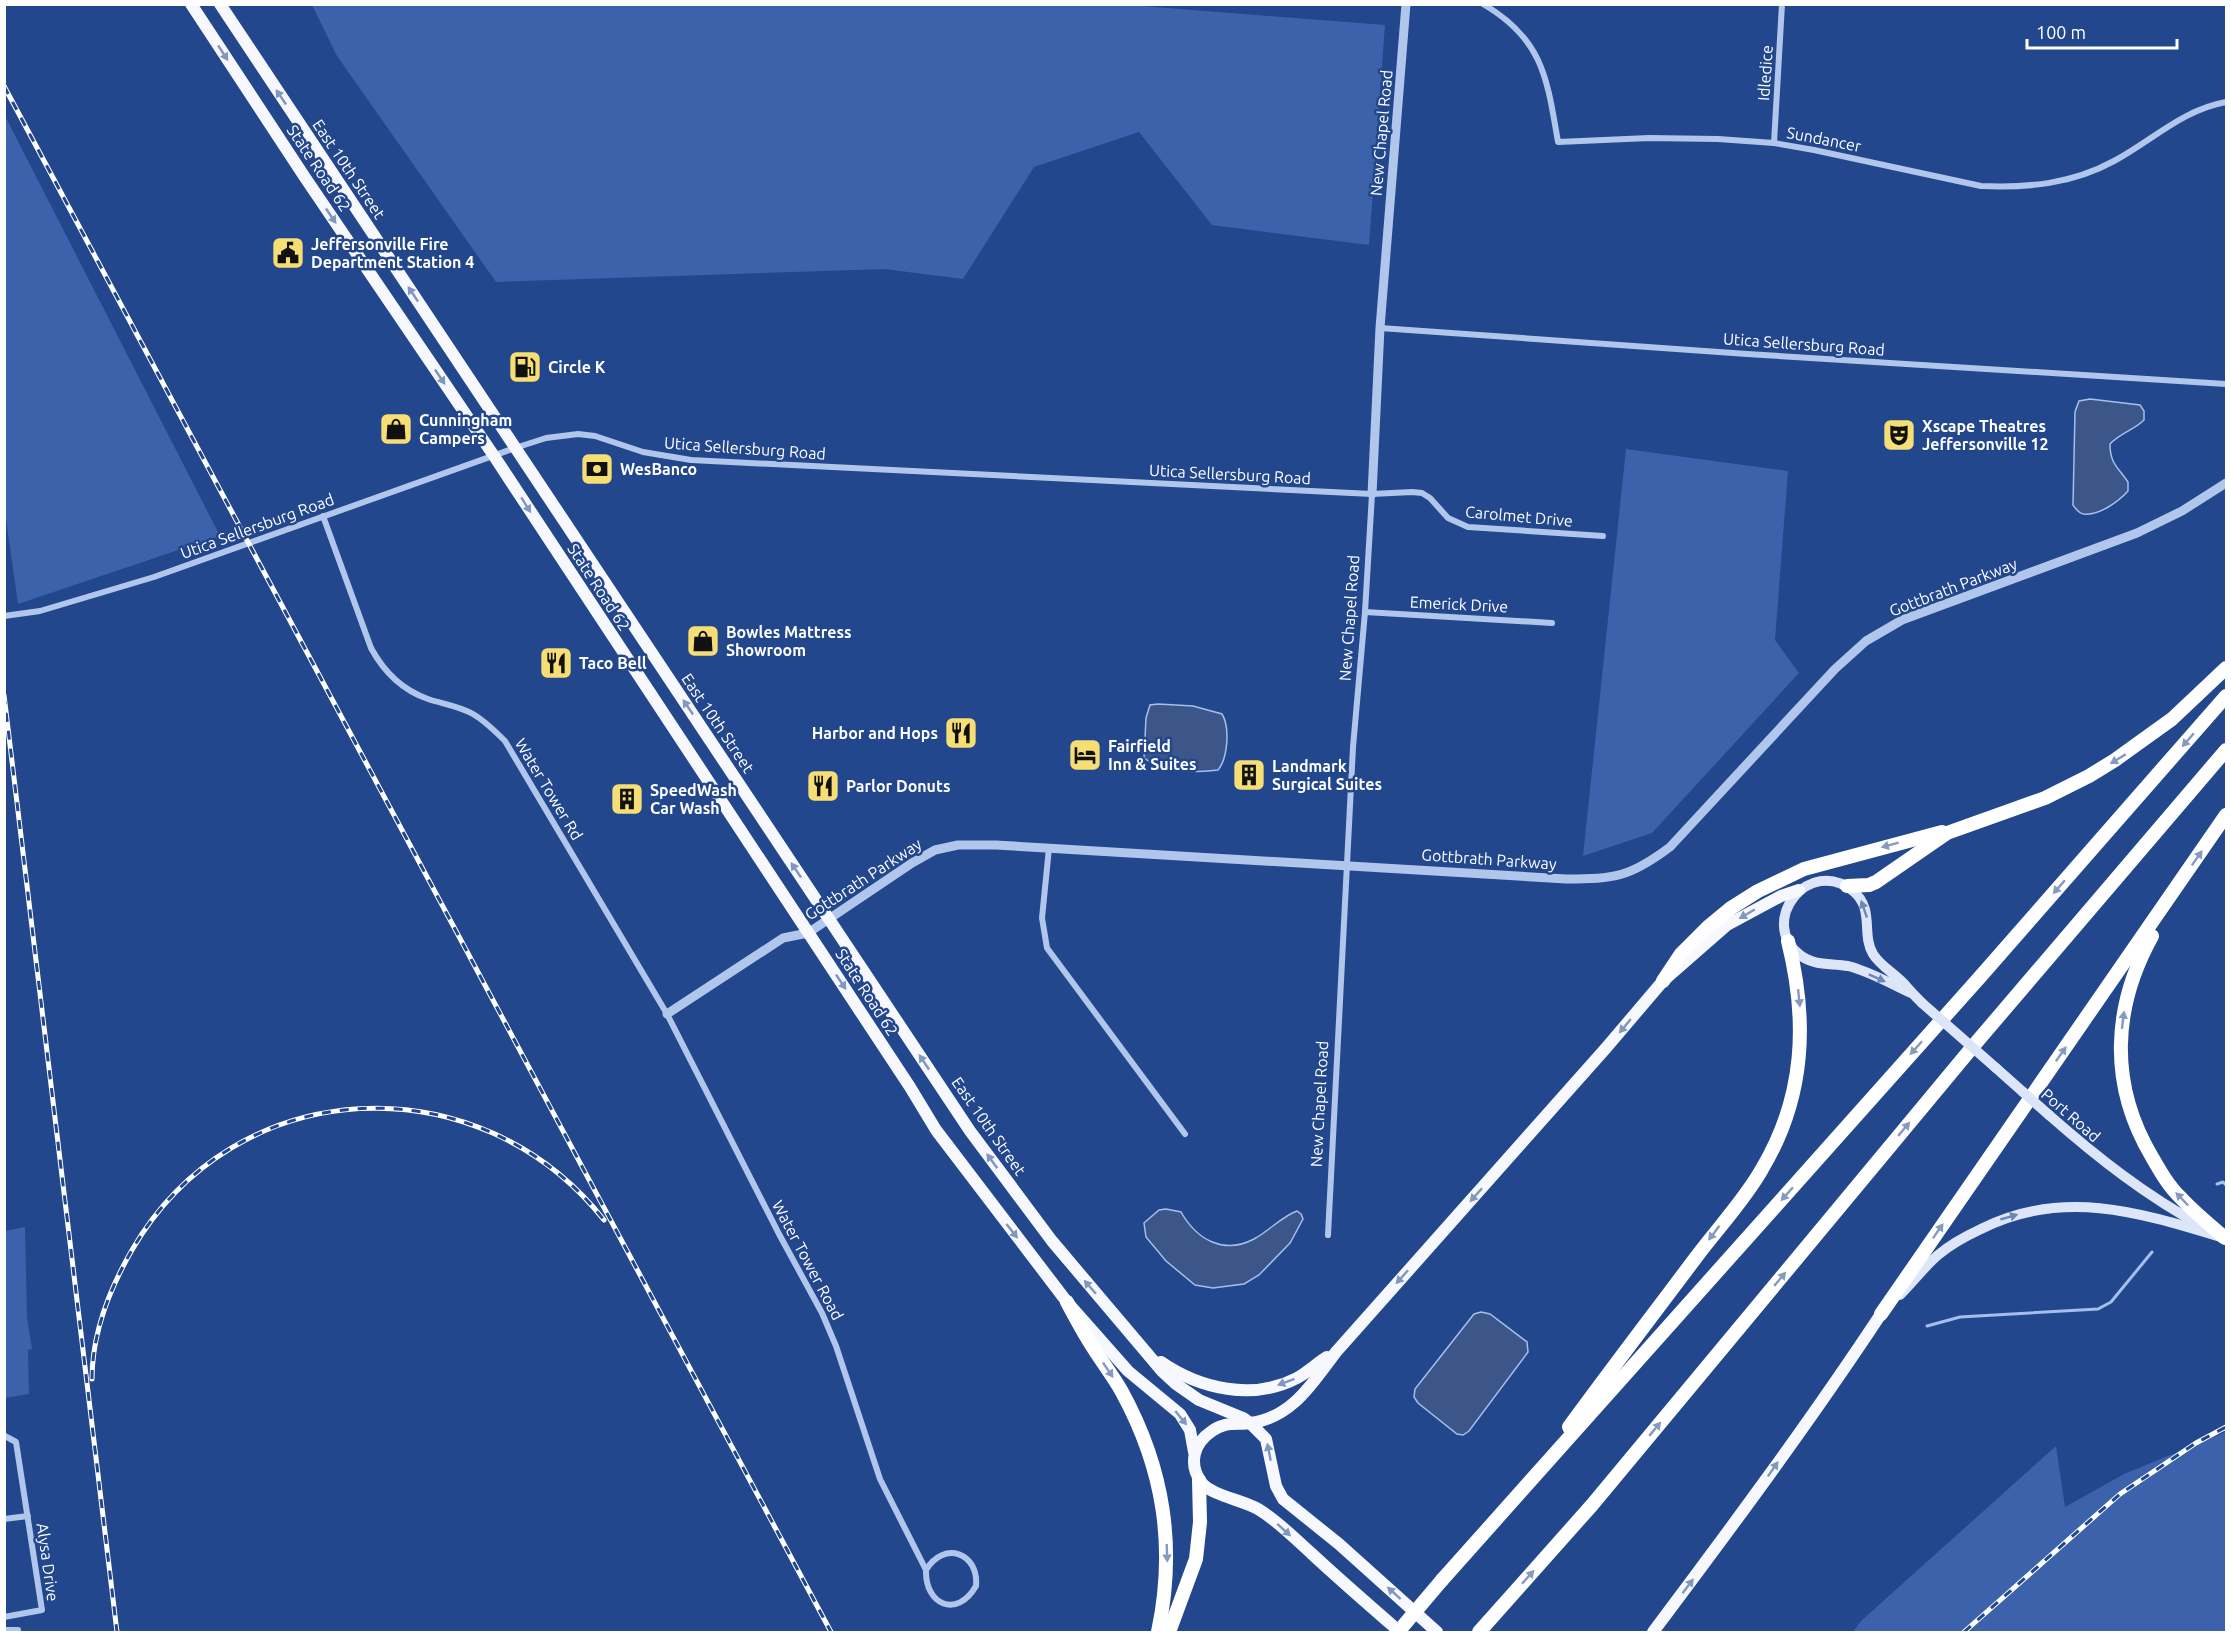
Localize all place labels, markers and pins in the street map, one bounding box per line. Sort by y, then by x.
public building icon: Jeffersonville Fire Department Station 4 [270,235,306,271]
place label: Jeffersonville Fire Department Station 4 [311,235,474,271]
fuel station icon: Circle K [507,349,543,385]
place label: Circle K [548,358,606,376]
shop icon: Cunningham Campers [378,411,414,447]
place label: Cunningham Campers [419,411,512,447]
theatre icon: Xscape Theatres Jeffersonville 12 [1881,417,1917,453]
place label: Xscape Theatres Jeffersonville 12 [1922,417,2049,453]
bank icon: WesBanco [579,451,615,487]
place label: WesBanco [620,460,697,478]
shop icon: Bowles Mattress Showroom [685,623,721,659]
place label: Bowles Mattress Showroom [726,623,852,659]
restaurant icon: Taco Bell [538,645,574,681]
place label: Taco Bell [579,654,647,672]
restaurant icon: Harbor and Hops [943,715,979,751]
place label: Harbor and Hops [812,724,938,742]
hotel icon: Fairfield Inn & Suites [1067,737,1103,773]
place label: Fairfield Inn & Suites [1108,737,1197,773]
building icon: Landmark Surgical Suites [1231,757,1267,793]
place label: Landmark Surgical Suites [1272,757,1382,793]
restaurant icon: Parlor Donuts [805,768,841,804]
place label: Parlor Donuts [846,777,950,795]
building icon: SpeedWash Car Wash [609,781,645,817]
place label: SpeedWash Car Wash [650,781,737,817]

